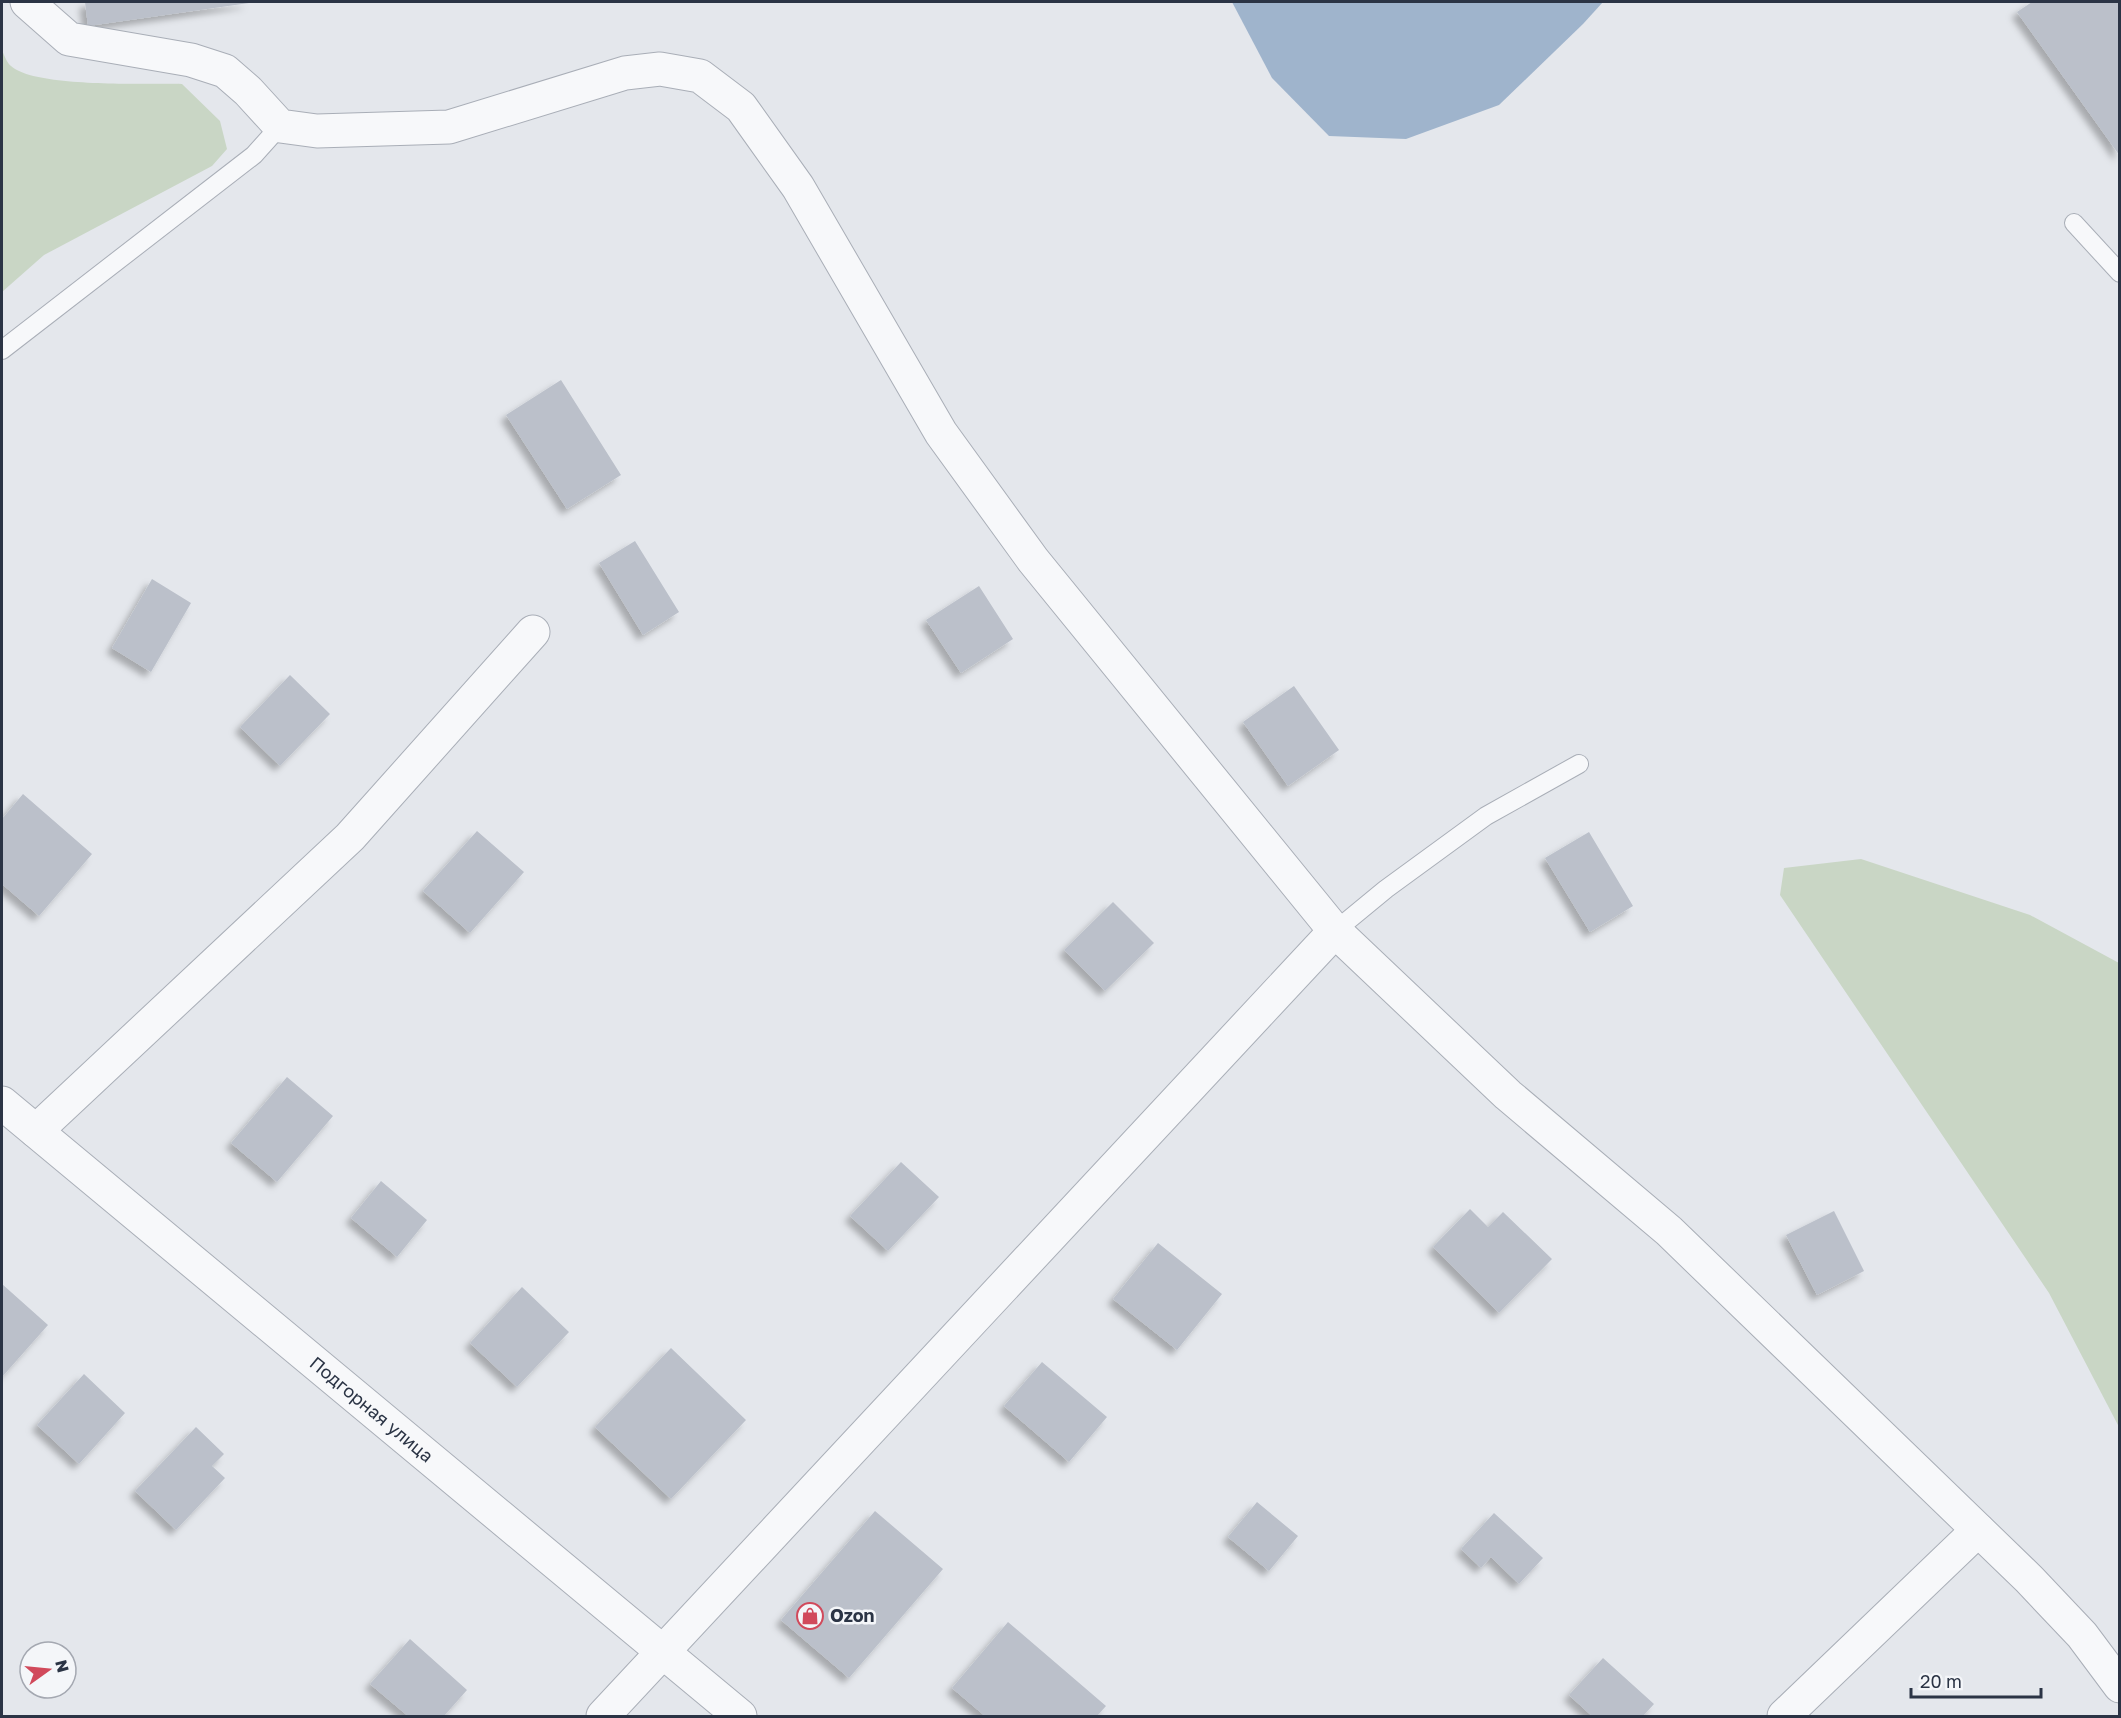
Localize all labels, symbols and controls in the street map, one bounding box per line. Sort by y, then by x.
street label: Подгорная улица [306,1351,438,1466]
shop icon: Ozon [795,1601,825,1631]
place label: Ozon [830,1604,875,1626]
north arrow [18,1640,78,1700]
text: N [51,1658,74,1675]
scale bar [1911,1661,2042,1699]
text: 20 m [1920,1670,1962,1692]

